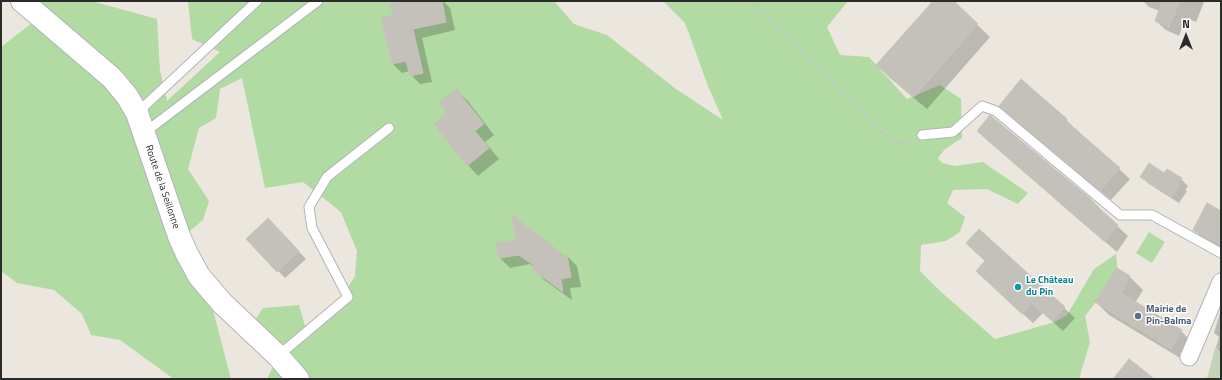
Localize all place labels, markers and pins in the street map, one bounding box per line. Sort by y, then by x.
place label: Le Château du Pin [1026,275,1073,298]
marker: Le Château du Pin [1013,282,1023,292]
place label: Mairie de Pin-Balma [1146,304,1191,328]
marker: Mairie de Pin-Balma [1133,311,1143,321]

